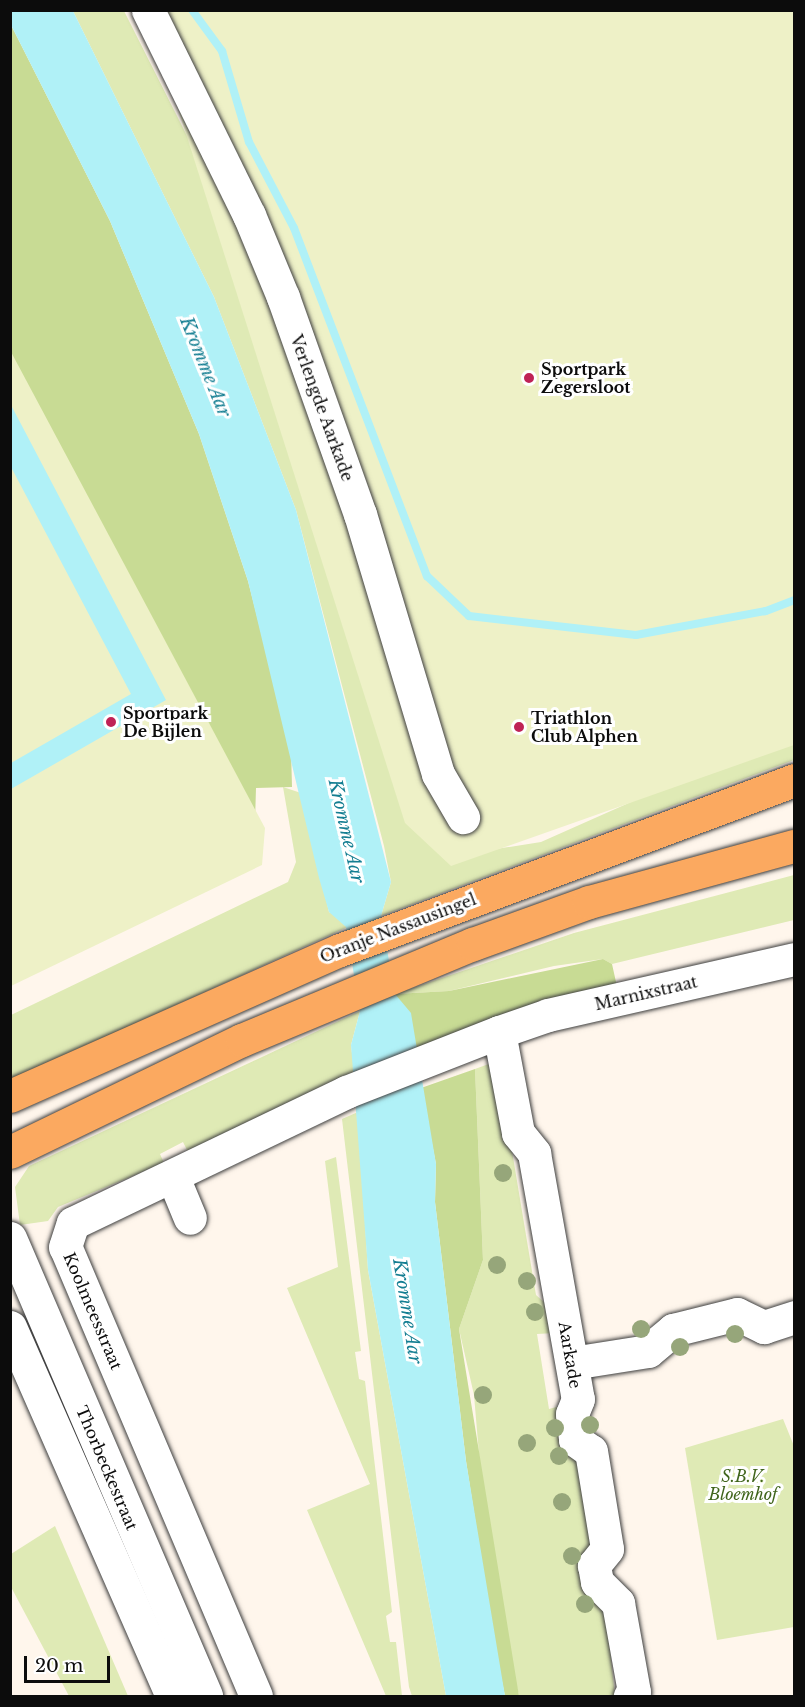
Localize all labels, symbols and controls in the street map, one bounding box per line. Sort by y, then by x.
water label: Kromme Aar [175,313,235,421]
street label: Verlengde Aarkade [286,332,358,484]
place label: Sportpark Zegersloot [541,359,630,397]
marker: Sportpark Zegersloot [522,371,536,385]
place label: Sportpark De Bijlen [123,703,208,741]
place label: Triathlon Club Alphen [531,708,638,746]
marker: Sportpark De Bijlen [104,715,118,729]
marker: Triathlon Club Alphen [512,720,526,734]
water label: Kromme Aar [323,776,369,886]
street label: Oranje Nassausingel [317,889,479,967]
street label: Marnixstraat [593,972,699,1014]
street label: Koolmeesstraat [60,1249,126,1373]
water label: Kromme Aar [388,1256,426,1366]
street label: Aarkade [555,1320,585,1390]
street label: Thorbeckestraat [72,1403,142,1533]
park label: S.B.V. Bloemhof [709,1466,777,1504]
scale bar [27,1644,112,1682]
text: 20 m [35,1655,83,1677]

